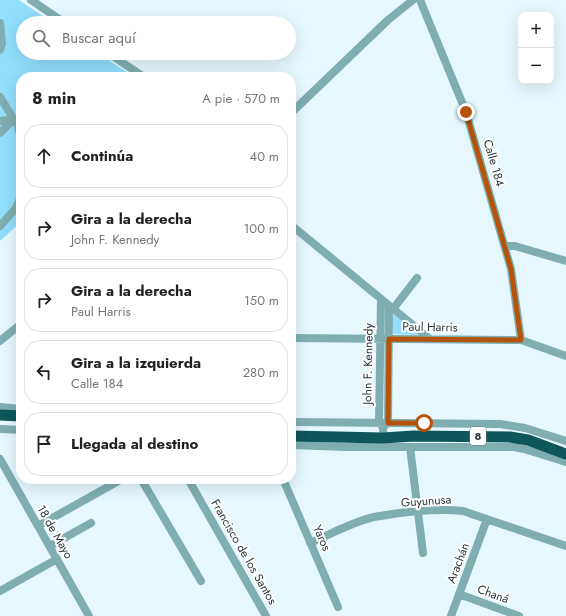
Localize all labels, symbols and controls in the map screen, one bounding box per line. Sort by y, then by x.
map controls [518,12,554,84]
button: + [518,12,554,48]
search box [16,16,296,60]
icon: search [30,27,52,49]
text: Buscar aquí [62,27,136,49]
button: − [518,48,554,84]
text: 8 min [32,86,76,110]
text: A pie · 570 m [202,89,280,108]
route end [457,103,475,121]
street label: Calle 184 [479,137,509,189]
icon: ahead [33,145,55,167]
text: Continúa [71,145,133,167]
text: 40 m [250,147,279,166]
text: Gira a la derecha [71,208,192,230]
icon: right [33,217,55,239]
text: 100 m [244,219,279,238]
text: John F. Kennedy [71,230,159,249]
text: Gira a la derecha [71,280,192,302]
icon: right [33,289,55,311]
text: 150 m [244,291,279,310]
text: Paul Harris [71,302,131,321]
street label: Paul Harris [402,318,458,336]
street label: John F. Kennedy [358,322,378,407]
text: Gira a la izquierda [71,352,201,374]
icon: left [33,361,55,383]
text: 280 m [243,363,279,382]
text: Calle 184 [71,374,123,393]
route start [415,414,433,432]
road number: 8 [470,427,486,445]
icon: arrive [33,433,55,455]
text: Llegada al destino [71,433,198,455]
street label: Guyunusa [400,490,452,512]
street label: Francisco de los Santos [206,496,282,608]
street label: 18 de Mayo [32,502,78,563]
street label: Yaros [309,522,336,554]
street label: Arachán [442,540,474,586]
street label: Chaná [475,580,511,608]

